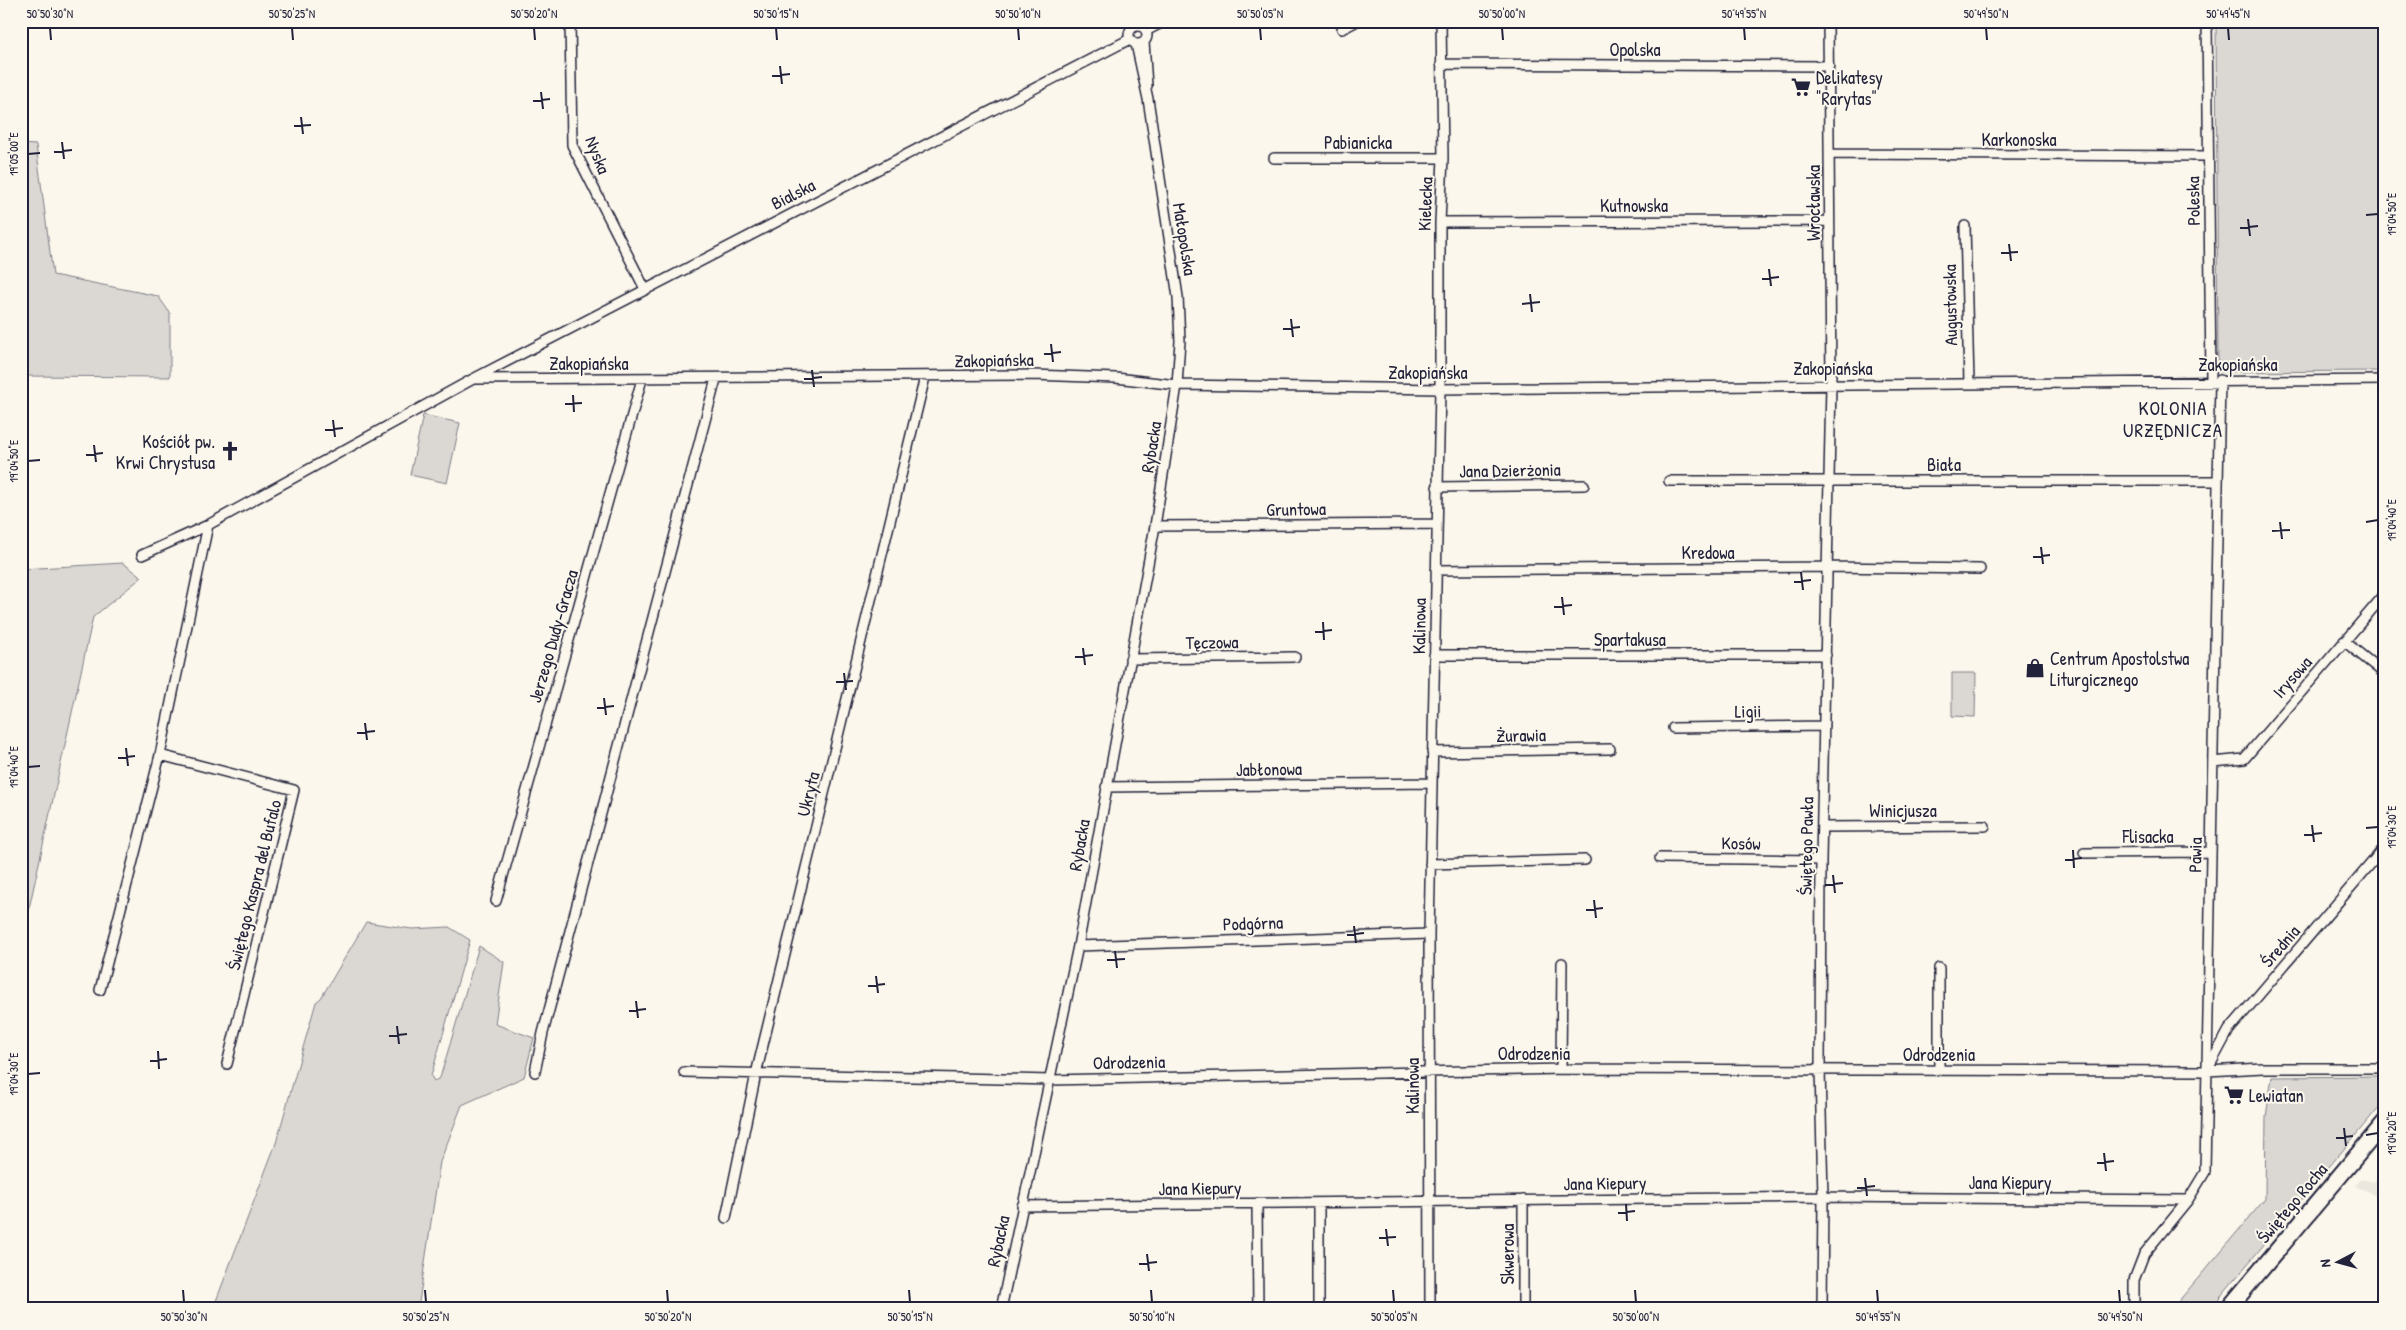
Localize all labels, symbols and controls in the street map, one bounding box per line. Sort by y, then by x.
text: 50°50'30"N [27,5,73,22]
text: 50°50'25"N [269,5,315,22]
text: 50°50'20"N [511,5,557,22]
text: 50°50'15"N [753,5,799,22]
text: 50°50'10"N [995,5,1041,22]
text: 50°50'05"N [1237,5,1283,22]
text: 50°50'00"N [1479,5,1525,22]
text: 50°49'55"N [1722,5,1766,22]
text: 50°49'50"N [1964,5,2008,22]
text: 50°49'45"N [2206,5,2250,22]
street label: Opolska [1609,37,1661,62]
place label: Delikatesy "Rarytas" [1816,65,1883,111]
supermarket icon: Delikatesy "Rarytas" [1790,76,1812,98]
street label: Karkonoska [1982,127,2056,152]
street label: Pabianicka [1324,130,1392,155]
text: 19°05'00"E [5,131,22,176]
street label: Nyska [579,132,617,178]
street label: Wrocławska [1801,165,1826,241]
street label: Bialska [767,172,819,216]
street label: Poleska [2180,176,2206,226]
street label: Kielecka [1412,177,1438,231]
text: 19°04'50"E [2383,192,2400,235]
street label: Kutnowska [1600,193,1668,218]
street label: Małopolska [1167,201,1203,277]
street label: Augustowska [1937,264,1963,346]
street label: Zakopiańska [954,347,1034,373]
street label: Zakopiańska [549,351,629,376]
street label: Zakopiańska [2198,352,2278,377]
street label: Zakopiańska [1793,356,1873,381]
street label: Zakopiańska [1388,360,1468,385]
district label: KOLONIA URZĘDNICZA [2123,395,2223,443]
street label: Rybacka [1135,419,1167,475]
place label: Kościół pw. Krwi Chrystusa [116,429,215,475]
text: 19°04'50"E [5,439,22,482]
church icon: Kościół pw. Krwi Chrystusa [219,440,241,462]
street label: Biała [1927,452,1961,477]
street label: Jana Dzierżonia [1459,457,1561,483]
street label: Gruntowa [1266,496,1326,522]
text: 19°04'40"E [2383,498,2400,541]
street label: Kredowa [1681,540,1735,565]
street label: Jerzego Dudy-Gracza [522,567,584,705]
street label: Kalinowa [1406,598,1432,654]
street label: Spartakusa [1594,627,1666,652]
street label: Tęczowa [1185,629,1239,655]
place label: Centrum Apostolstwa Liturgicznego [2050,646,2189,692]
street label: Irysowa [2267,651,2317,703]
shop icon: Centrum Apostolstwa Liturgicznego [2024,657,2046,679]
street label: Ligii [1734,698,1762,724]
street label: Żurawia [1496,722,1546,748]
text: 19°04'40"E [5,745,22,788]
street label: Jabłonowa [1236,756,1302,782]
street label: Ukryta [790,769,826,819]
street label: Świętego Kaspra del Bufalo [221,797,287,973]
street label: Świętego Pawła [1793,797,1819,895]
street label: Winicjusza [1869,798,1937,823]
text: 19°04'30"E [2383,805,2400,849]
street label: Rybacka [1062,817,1096,873]
street label: Flisacka [2121,824,2174,849]
street label: Kosów [1721,830,1761,856]
street label: Pawia [2182,837,2208,873]
street label: Podgórna [1222,909,1284,937]
street label: Średnia [2255,919,2305,973]
street label: Odrodzenia [1498,1041,1570,1066]
street label: Odrodzenia [1903,1042,1975,1067]
street label: Odrodzenia [1093,1049,1165,1075]
text: 19°04'30"E [5,1052,22,1096]
street label: Kalinowa [1400,1058,1425,1114]
place label: Lewiatan [2249,1083,2304,1108]
supermarket icon: Lewiatan [2223,1084,2245,1106]
text: 19°04'20"E [2383,1111,2400,1155]
street label: Świętego Rocha [2251,1158,2333,1248]
street label: Jana Kiepury [1563,1170,1647,1196]
street label: Jana Kiepury [1968,1170,2052,1195]
street label: Jana Kiepury [1158,1175,1242,1201]
street label: Rybacka [980,1213,1016,1269]
street label: Skwerowa [1495,1224,1520,1284]
north arrow [2314,1238,2364,1288]
text: N [2315,1258,2334,1268]
text: 50°50'30"N [161,1308,207,1325]
text: 50°50'25"N [403,1308,449,1325]
text: 50°50'20"N [645,1308,691,1325]
text: 50°50'15"N [887,1308,933,1325]
text: 50°50'10"N [1129,1308,1175,1325]
text: 50°50'05"N [1371,1308,1417,1325]
text: 50°50'00"N [1613,1308,1659,1325]
text: 50°49'55"N [1856,1308,1900,1325]
text: 50°49'50"N [2098,1308,2142,1325]

